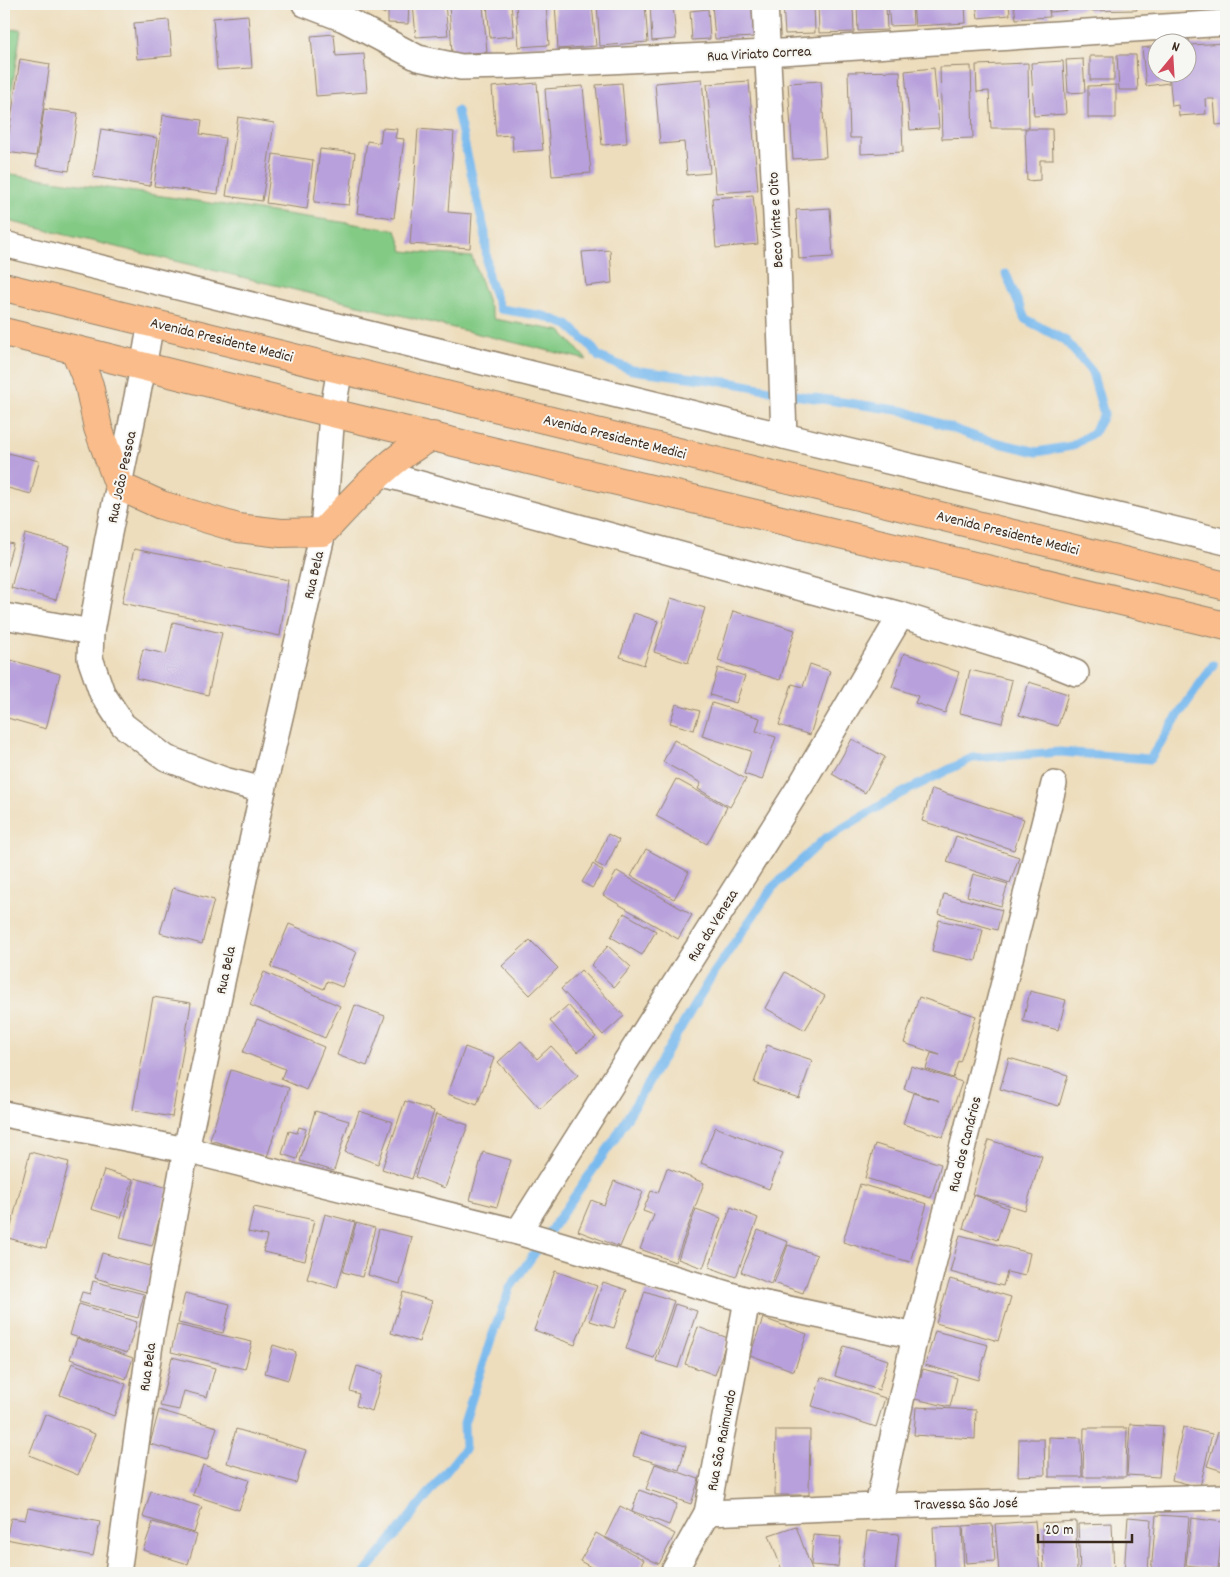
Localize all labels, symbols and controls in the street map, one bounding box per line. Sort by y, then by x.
north arrow [1148,32,1198,82]
text: N [1169,37,1182,58]
street label: Rua Viriato Correa [707,41,813,69]
street label: Beco Vinte e Oito [763,171,790,268]
street label: Avenida Presidente Medici [148,313,295,369]
street label: Avenida Presidente Medici [541,410,688,466]
street label: Rua João Pessoa [102,428,144,526]
street label: Avenida Presidente Medici [934,506,1081,562]
street label: Rua Bela [299,548,331,602]
street label: Rua da Veneza [683,885,745,967]
street label: Rua Bela [211,943,243,996]
street label: Rua dos Canários [943,1094,988,1195]
street label: Rua Bela [135,1341,163,1393]
street label: Rua São Raimundo [702,1387,744,1493]
street label: Travessa São José [914,1493,1018,1517]
scale bar [1038,1512,1131,1544]
text: 20 m [1045,1520,1073,1542]

